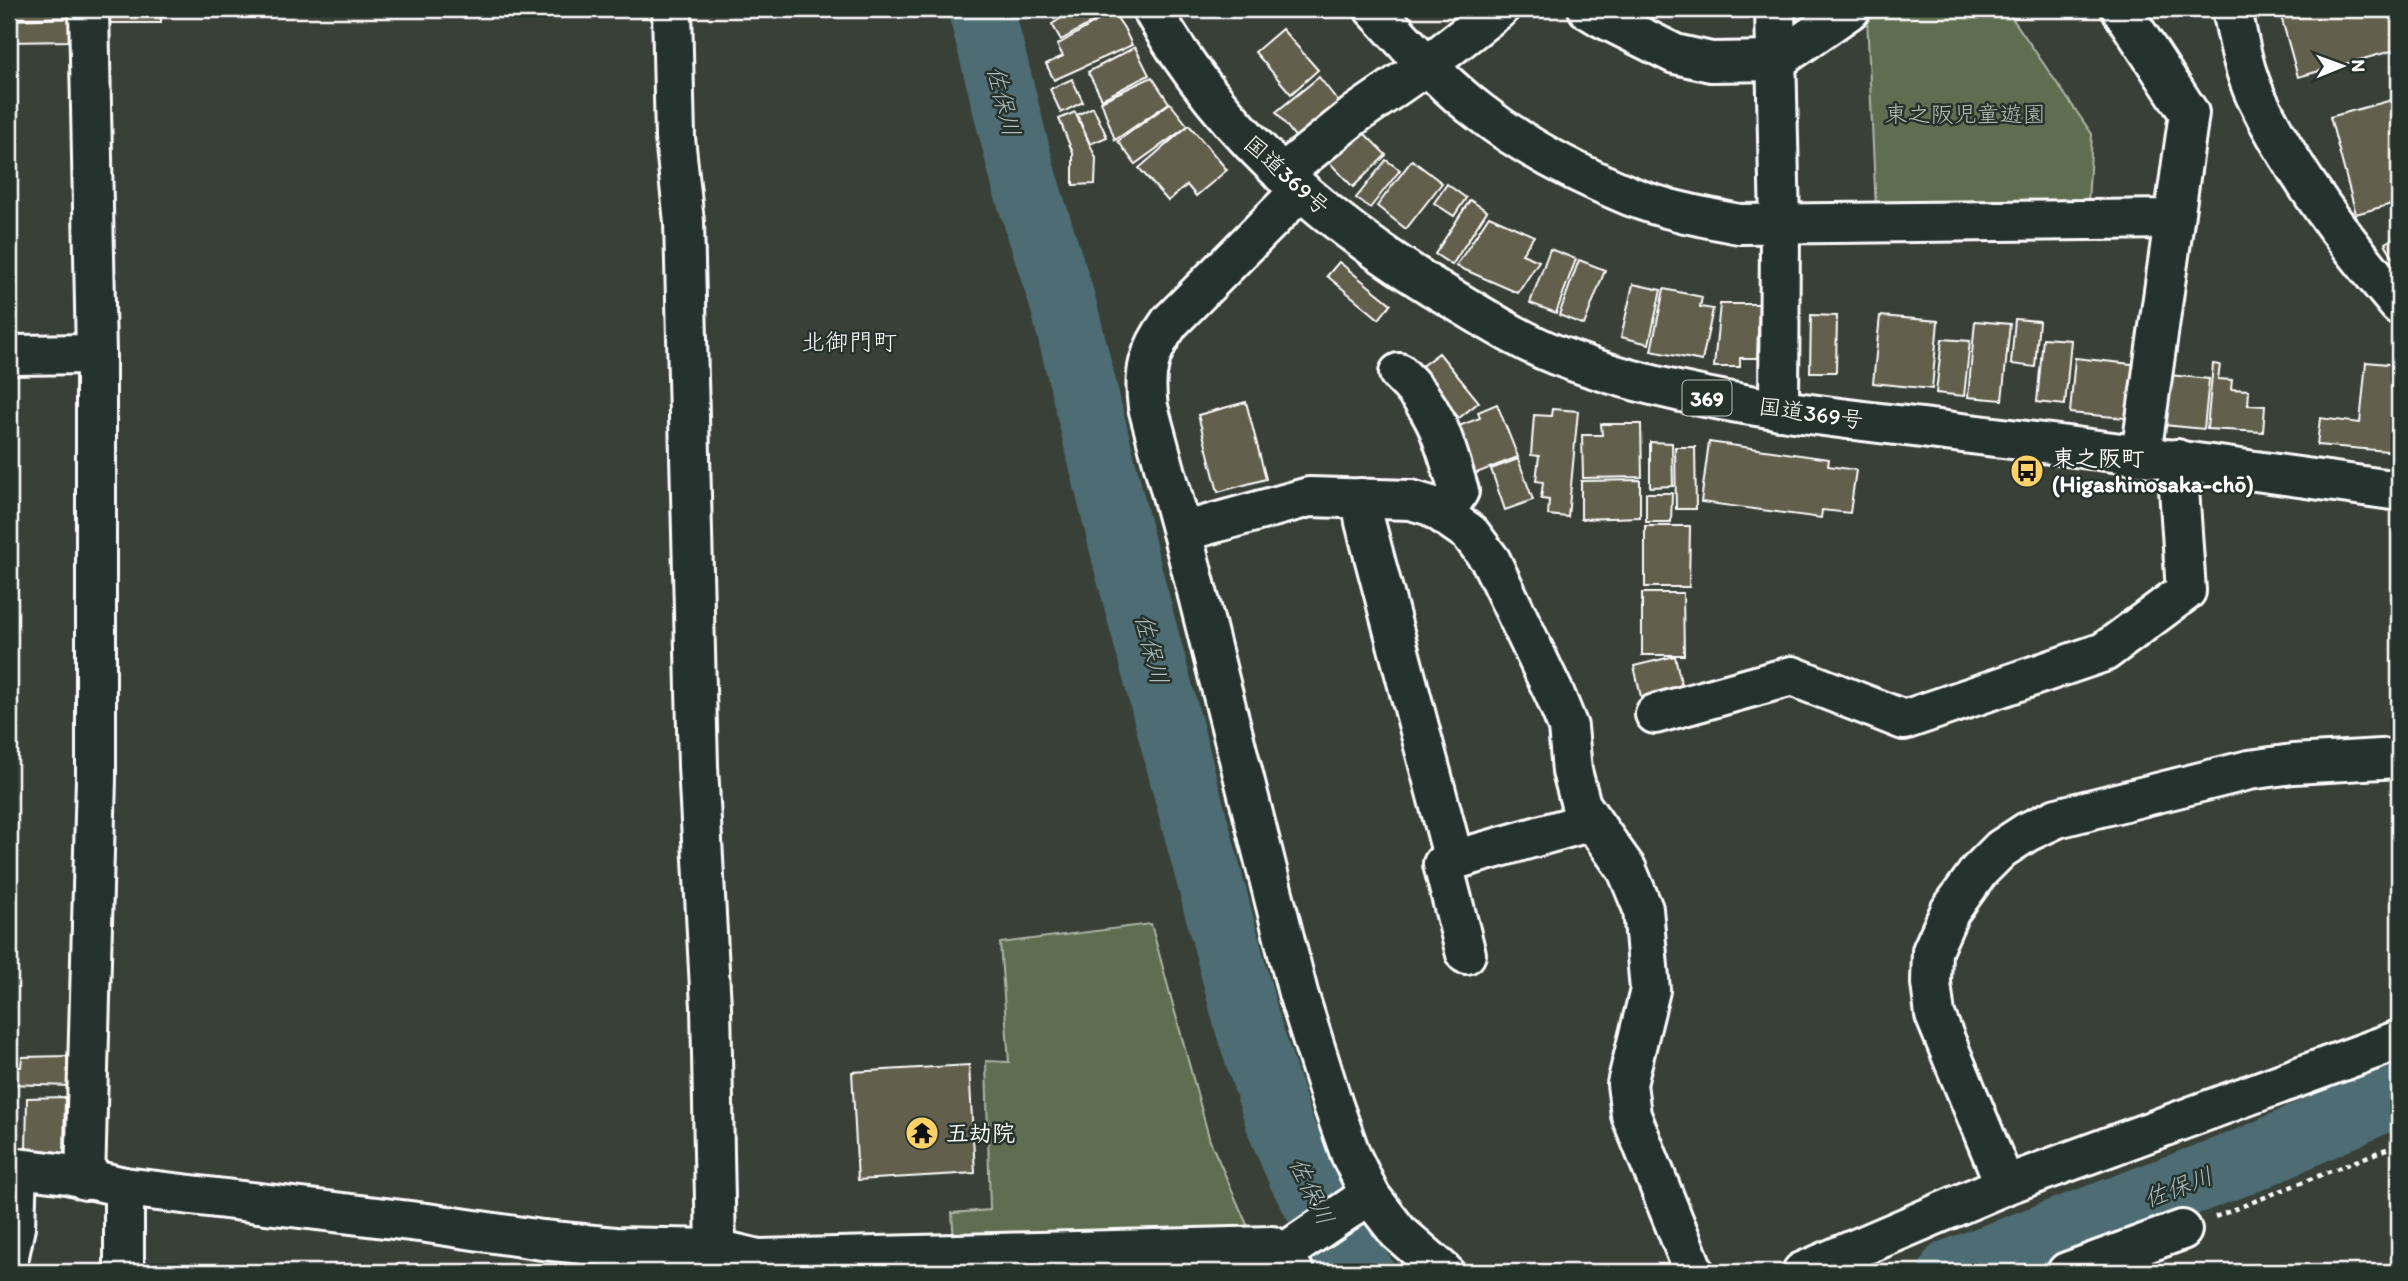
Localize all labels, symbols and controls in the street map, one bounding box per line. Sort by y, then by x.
north arrow [2306,32,2376,102]
text: N [2347,59,2370,72]
water label: 佐保川 [981,63,1027,139]
park label: 東之阪児童遊園 [1885,100,2046,128]
street label: 国道369号 [1238,129,1336,221]
district label: 北御門町 [801,327,897,356]
road number: 369 [1682,380,1732,416]
street label: 国道369号 [1757,392,1865,434]
place label: 東之阪町 (Higashinosaka-chō) [2052,444,2254,498]
bus stop icon: 東之阪町 (Higashinosaka-chō) [2008,452,2046,490]
water label: 佐保川 [1129,611,1175,687]
temple icon: 五劫院 [903,1114,941,1152]
place label: 五劫院 [946,1119,1015,1147]
water label: 佐保川 [1283,1152,1341,1230]
water label: 佐保川 [2139,1161,2217,1213]

